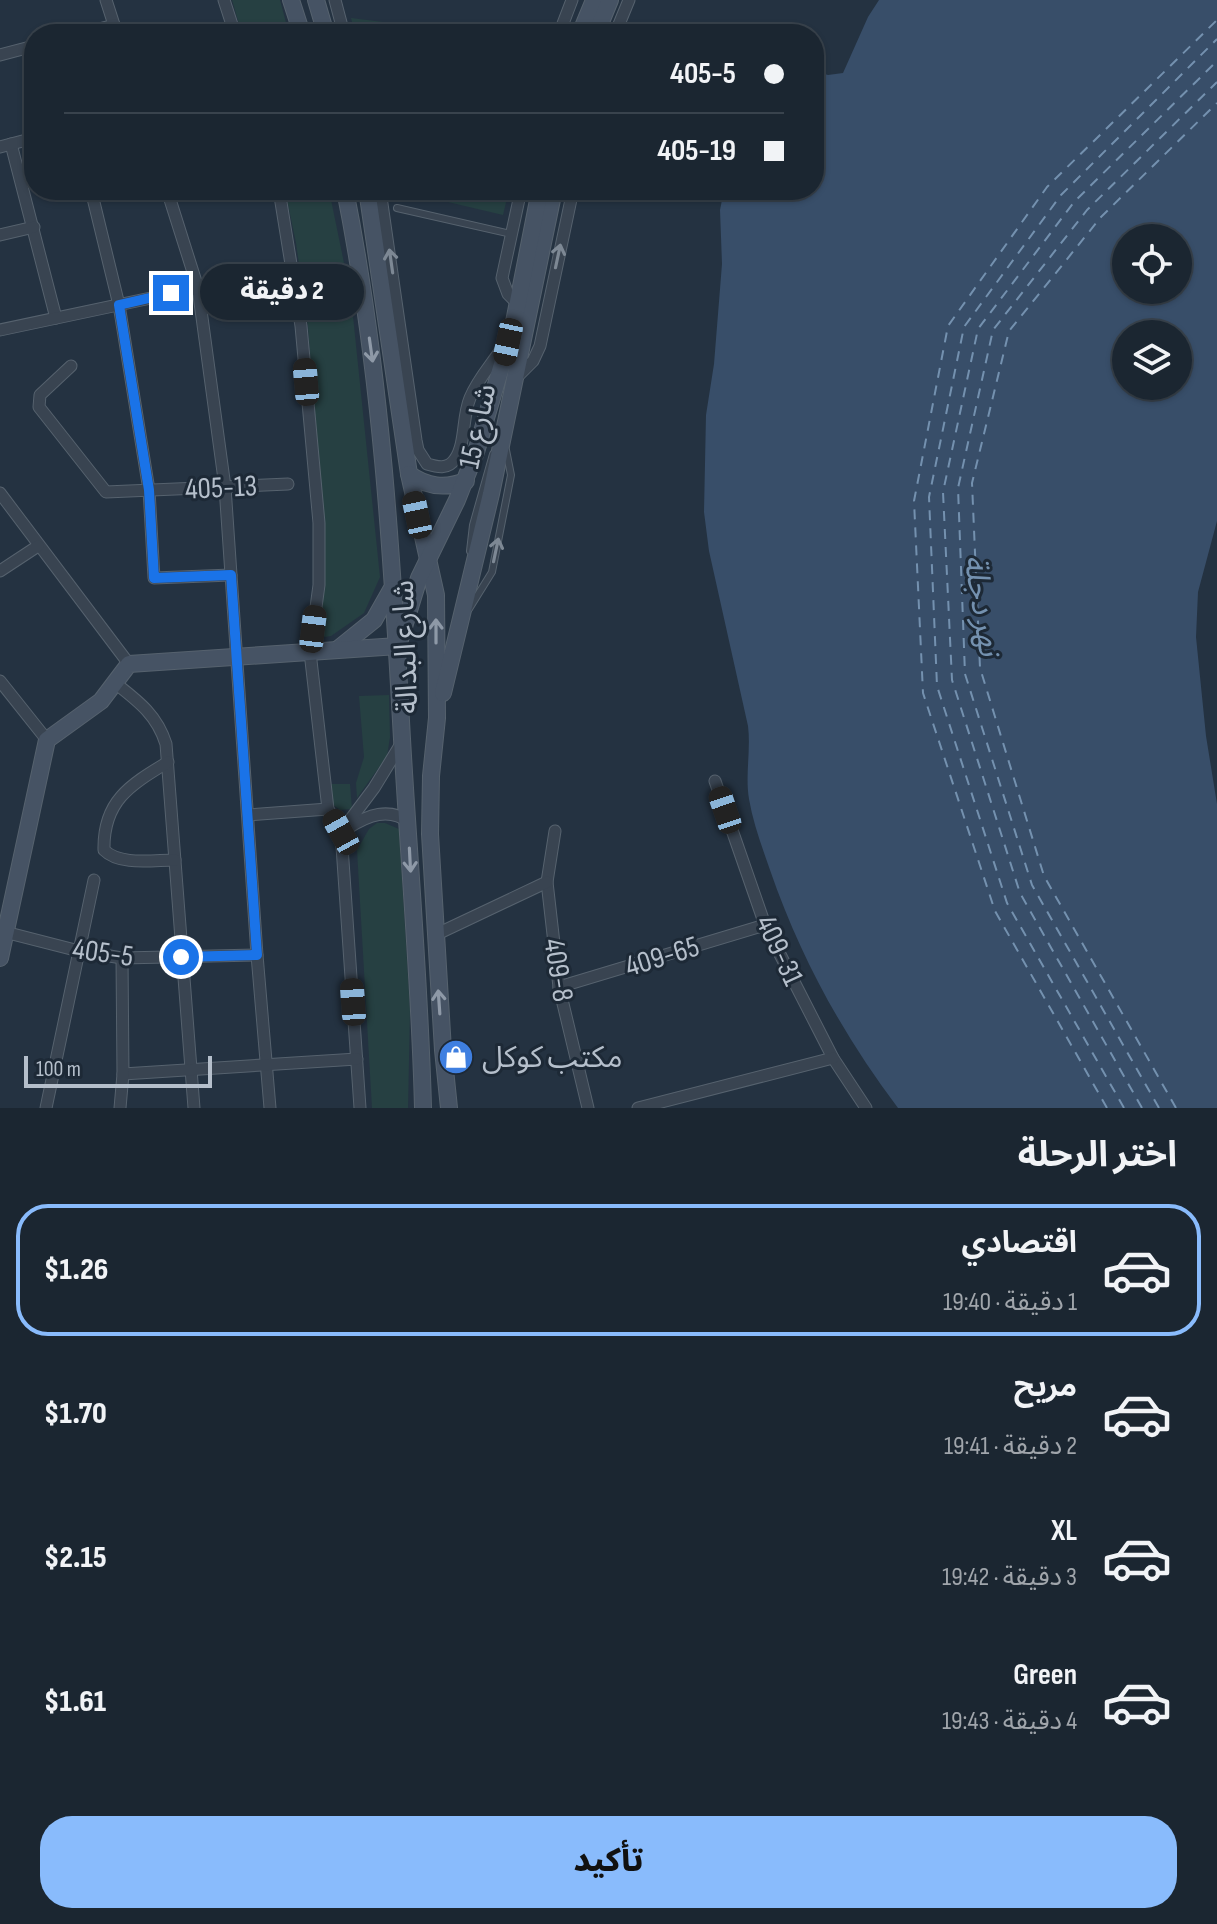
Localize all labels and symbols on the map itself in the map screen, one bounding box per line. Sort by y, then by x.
one-way arrow [551,244,566,270]
one-way arrow [383,249,398,274]
callout: 2 دقيقة [199,265,363,321]
route end [153,275,189,311]
car [491,316,525,368]
one-way arrow [364,337,379,362]
car [292,357,320,407]
street label: شارع 15 [451,381,507,473]
street label: 405-13 [184,468,258,508]
car [400,489,434,541]
one-way arrow [489,538,504,563]
water label: نهر دجلة [954,552,1009,662]
street label: شارع البدالة [386,579,429,715]
car [298,604,328,654]
one-way arrow [429,618,444,645]
car [706,783,744,837]
car [319,805,363,859]
one-way arrow [403,846,418,873]
street label: 409-31 [747,910,811,992]
street label: 409-65 [621,929,704,985]
street label: 405-5 [70,931,136,975]
street label: 409-8 [535,936,581,1004]
route start [163,939,199,975]
car [339,977,367,1027]
one-way arrow [431,989,446,1016]
shop icon: مكتب كوكل [437,1038,475,1076]
place label: مكتب كوكل [482,1040,623,1076]
scale bar [24,1052,212,1088]

